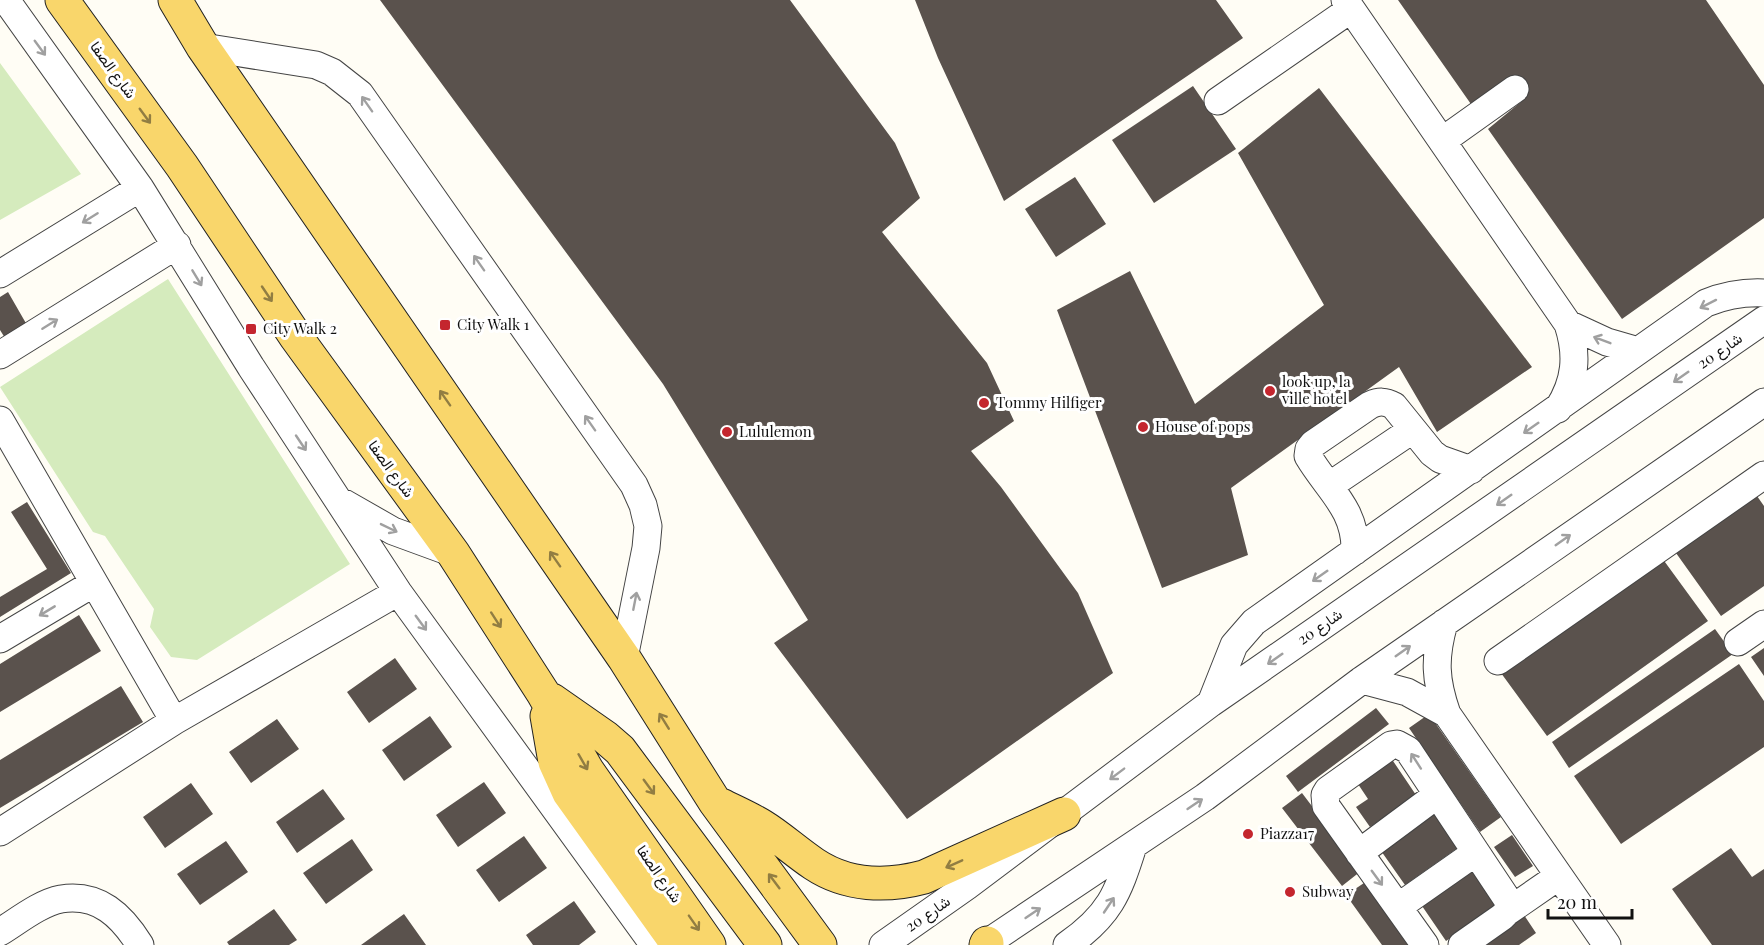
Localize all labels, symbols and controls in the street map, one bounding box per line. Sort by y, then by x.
street label: شارع الصفا [85,37,141,103]
one-way arrow [34,39,46,55]
one-way arrow [361,96,373,112]
one-way arrow [139,107,151,123]
one-way arrow [82,213,99,225]
one-way arrow [473,256,485,272]
one-way arrow [192,269,204,286]
one-way arrow [261,285,273,302]
one-way arrow [1699,299,1717,310]
place label: City Walk 1 [457,314,530,334]
one-way arrow [41,317,58,329]
place label: City Walk 2 [263,318,337,338]
marker: City Walk 1 [438,318,452,332]
marker: City Walk 2 [244,322,258,336]
street label: شارع 20 [1693,328,1747,374]
one-way arrow [1593,334,1612,345]
place label: look up, la ville hotel [1281,371,1351,408]
one-way arrow [1674,371,1690,383]
marker: look up, la ville hotel [1263,384,1277,398]
one-way arrow [439,391,451,407]
place label: Tommy Hilfiger [996,392,1102,412]
marker: Tommy Hilfiger [977,396,991,410]
one-way arrow [584,416,596,432]
place label: House of pops [1155,416,1250,436]
marker: House of pops [1136,420,1150,434]
place label: Lululemon [739,421,812,441]
one-way arrow [1524,422,1540,434]
marker: Lululemon [720,425,734,439]
one-way arrow [295,434,307,451]
street label: شارع الصفا [363,436,419,502]
one-way arrow [1496,494,1512,506]
one-way arrow [379,523,397,534]
one-way arrow [1554,534,1571,546]
one-way arrow [549,551,561,567]
one-way arrow [1312,570,1328,582]
one-way arrow [630,591,641,611]
street label: شارع 20 [1293,604,1347,650]
one-way arrow [39,606,56,618]
one-way arrow [490,611,502,628]
one-way arrow [415,614,427,630]
one-way arrow [1394,645,1410,657]
one-way arrow [1267,653,1283,665]
one-way arrow [657,713,669,730]
one-way arrow [577,753,589,770]
one-way arrow [1409,753,1422,770]
one-way arrow [1109,767,1125,780]
one-way arrow [643,779,655,795]
one-way arrow [1186,798,1203,810]
place label: Piazza17 [1260,823,1314,843]
marker: Piazza17 [1241,827,1255,841]
street label: شارع الصفا [631,841,687,907]
one-way arrow [945,859,963,870]
one-way arrow [1371,869,1383,885]
one-way arrow [768,874,780,890]
place label: Subway [1302,881,1354,901]
scale bar [1548,882,1632,920]
marker: Subway [1283,885,1297,899]
text: 20 m [1557,890,1597,914]
street label: شارع 20 [901,891,955,937]
one-way arrow [1103,897,1115,913]
one-way arrow [1024,906,1041,918]
one-way arrow [688,914,700,930]

